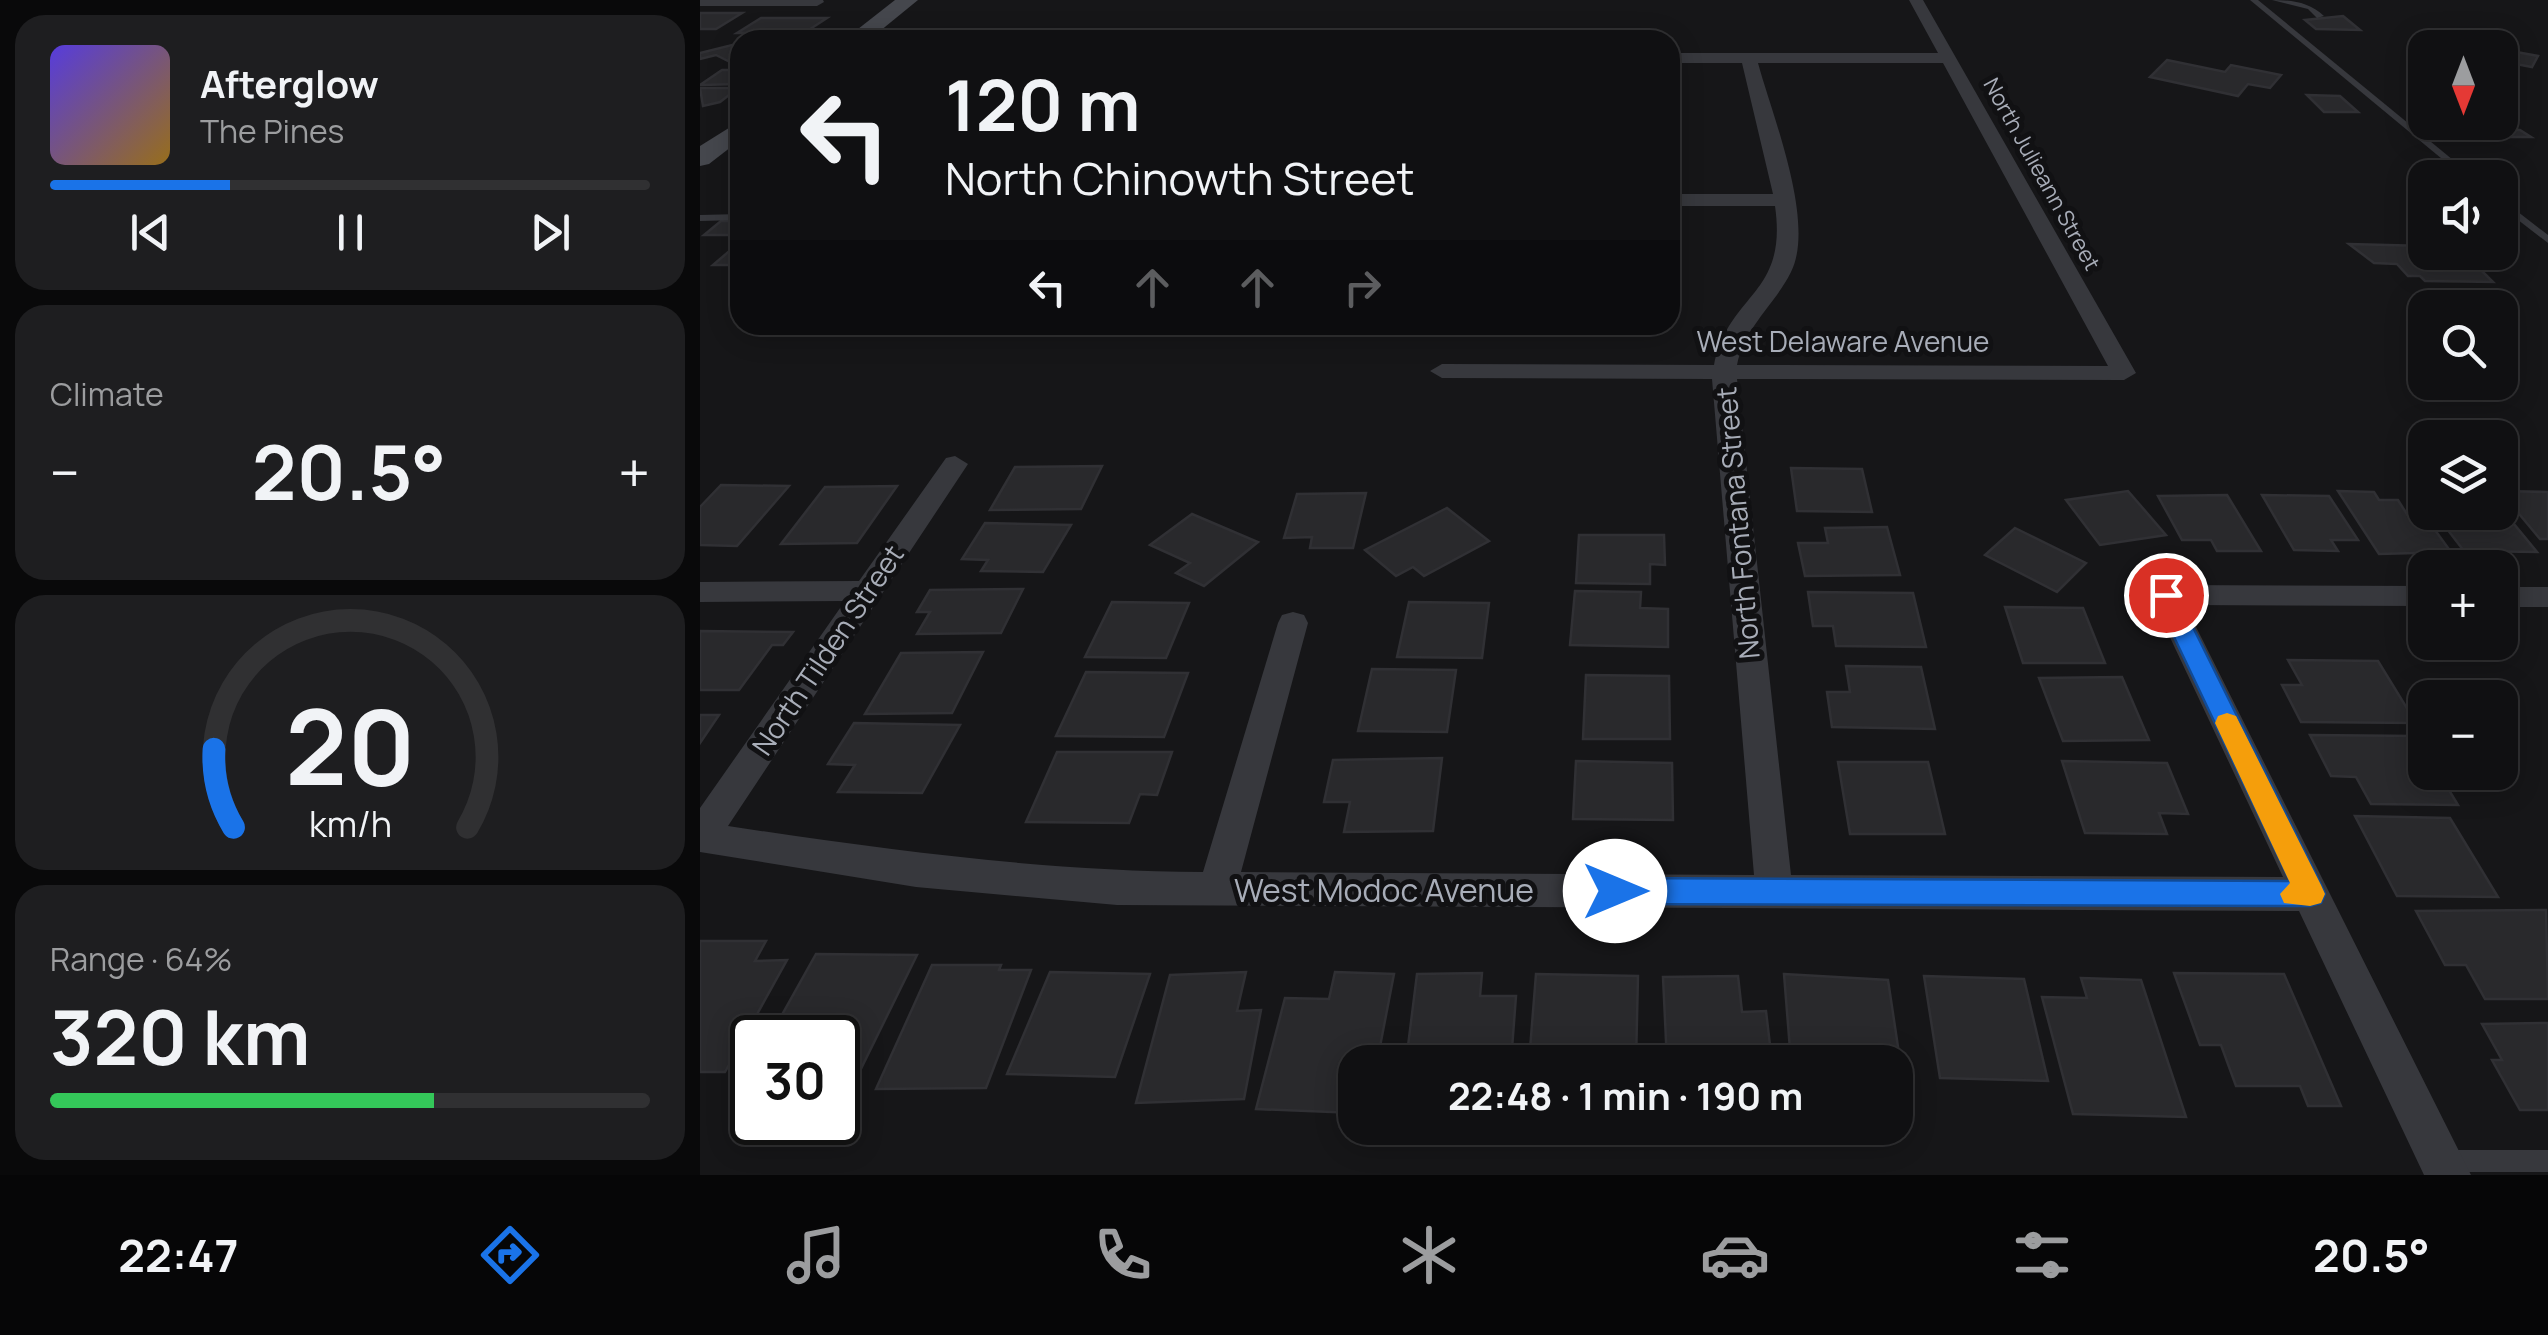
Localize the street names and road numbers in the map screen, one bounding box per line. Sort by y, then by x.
street label: North Julieann Street [1977,72,2108,276]
street label: West Delaware Avenue [1697,322,1989,360]
street label: North Fontana Street [1706,385,1768,661]
street label: North Tilden Street [743,537,912,762]
street label: West Modoc Avenue [1234,868,1534,912]

